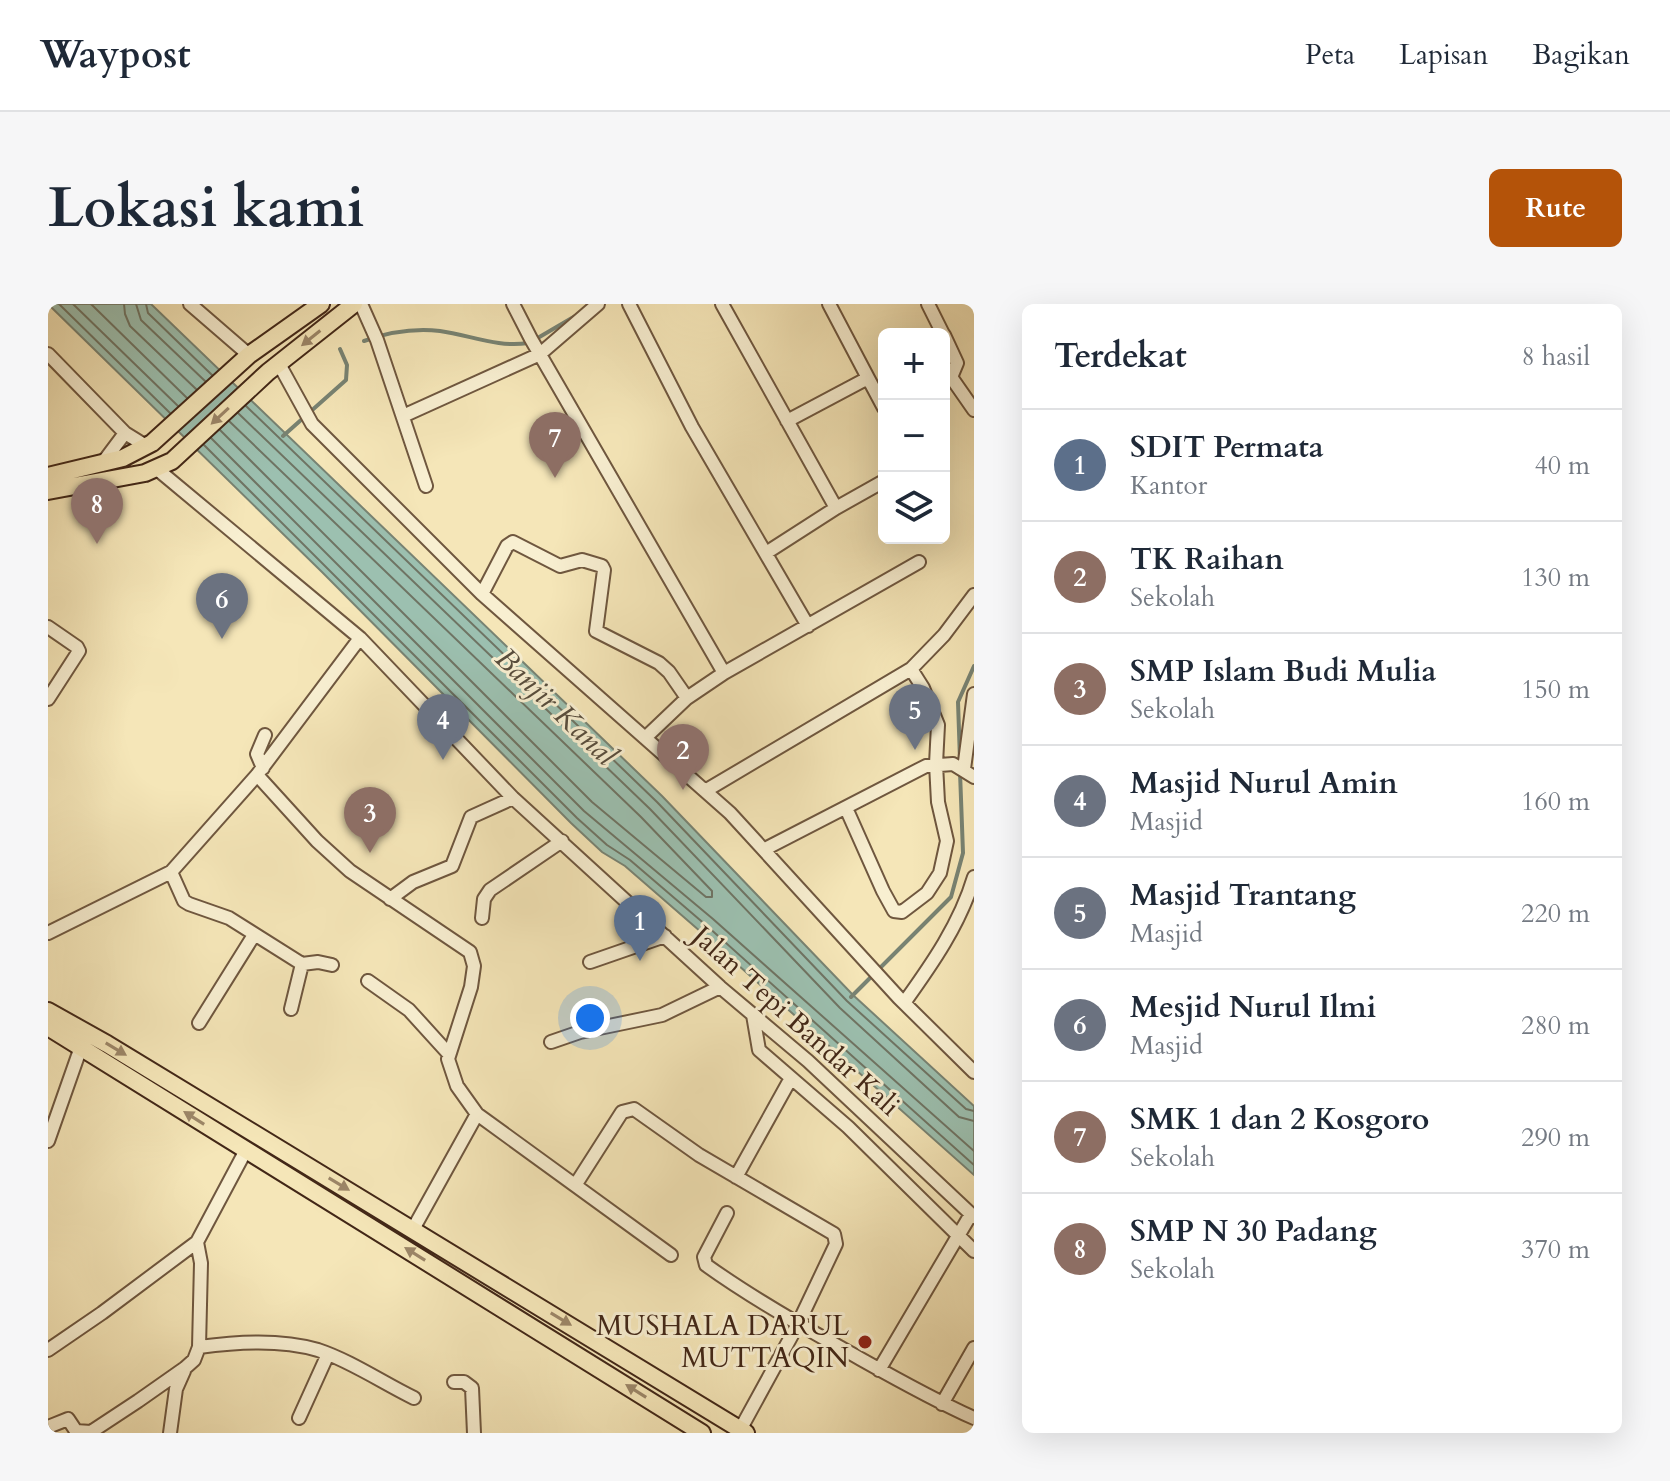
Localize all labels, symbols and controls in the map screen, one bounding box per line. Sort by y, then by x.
text: Waypost [40,29,191,81]
text: Peta [1305,36,1355,74]
text: Lapisan [1399,36,1488,74]
text: Bagikan [1532,36,1630,74]
button: Rute [1489,169,1622,247]
text: Lokasi kami [48,171,365,246]
map controls [878,328,950,544]
button: + [878,328,950,400]
one-way arrow [301,329,321,346]
text: Terdekat [1054,333,1187,379]
text: 8 hasil [1522,339,1590,374]
button: − [878,400,950,472]
one-way arrow [211,407,230,425]
pin: 7 [529,412,581,478]
text: SDIT Permata [1130,427,1324,468]
text: 1 [1073,448,1087,483]
text: 40 m [1534,448,1590,483]
text: Kantor [1130,468,1207,503]
button: layers [878,472,950,544]
pin: 8 [71,478,123,544]
text: TK Raihan [1130,539,1284,580]
text: 2 [1073,560,1087,595]
text: 130 m [1521,560,1590,595]
pin: 6 [196,573,248,639]
text: Sekolah [1130,580,1215,615]
water label: Banjir Kanal [486,639,626,776]
text: SMP Islam Budi Mulia [1130,651,1436,692]
text: 3 [1073,672,1087,707]
text: 150 m [1521,672,1590,707]
pin: 5 [889,684,941,750]
text: Sekolah [1130,692,1215,727]
pin: 4 [417,694,469,760]
pin: 2 [657,724,709,790]
text: Masjid Nurul Amin [1130,763,1398,804]
text: 4 [1073,784,1087,819]
text: 160 m [1521,784,1590,819]
pin: 3 [344,787,396,853]
text: Masjid [1130,804,1203,839]
text: Masjid Trantang [1130,875,1356,916]
pin: 1 [614,895,666,961]
text: 5 [1073,896,1087,931]
text: 220 m [1521,896,1590,931]
street label: Jalan Tepi Bandar Kali [681,915,908,1125]
text: Masjid [1130,916,1203,951]
text: Mesjid Nurul Ilmi [1130,987,1376,1028]
your location [570,998,610,1038]
text: 6 [1073,1008,1087,1043]
text: 280 m [1521,1008,1590,1043]
text: Masjid [1130,1028,1203,1063]
one-way arrow [105,1042,127,1056]
text: SMK 1 dan 2 Kosgoro [1130,1099,1429,1140]
one-way arrow [183,1111,205,1125]
text: 7 [1073,1120,1087,1155]
text: 290 m [1521,1120,1590,1155]
text: Sekolah [1130,1140,1215,1175]
one-way arrow [328,1177,350,1191]
text: SMP N 30 Padang [1130,1211,1377,1252]
text: 8 [1073,1232,1087,1267]
text: 370 m [1521,1232,1590,1267]
one-way arrow [404,1248,426,1262]
text: Sekolah [1130,1252,1215,1287]
place label: MUSHALA DARUL MUTTAQIN [596,1307,849,1377]
one-way arrow [550,1312,572,1326]
marker: MUSHALA DARUL MUTTAQIN [856,1333,874,1351]
one-way arrow [625,1385,647,1399]

